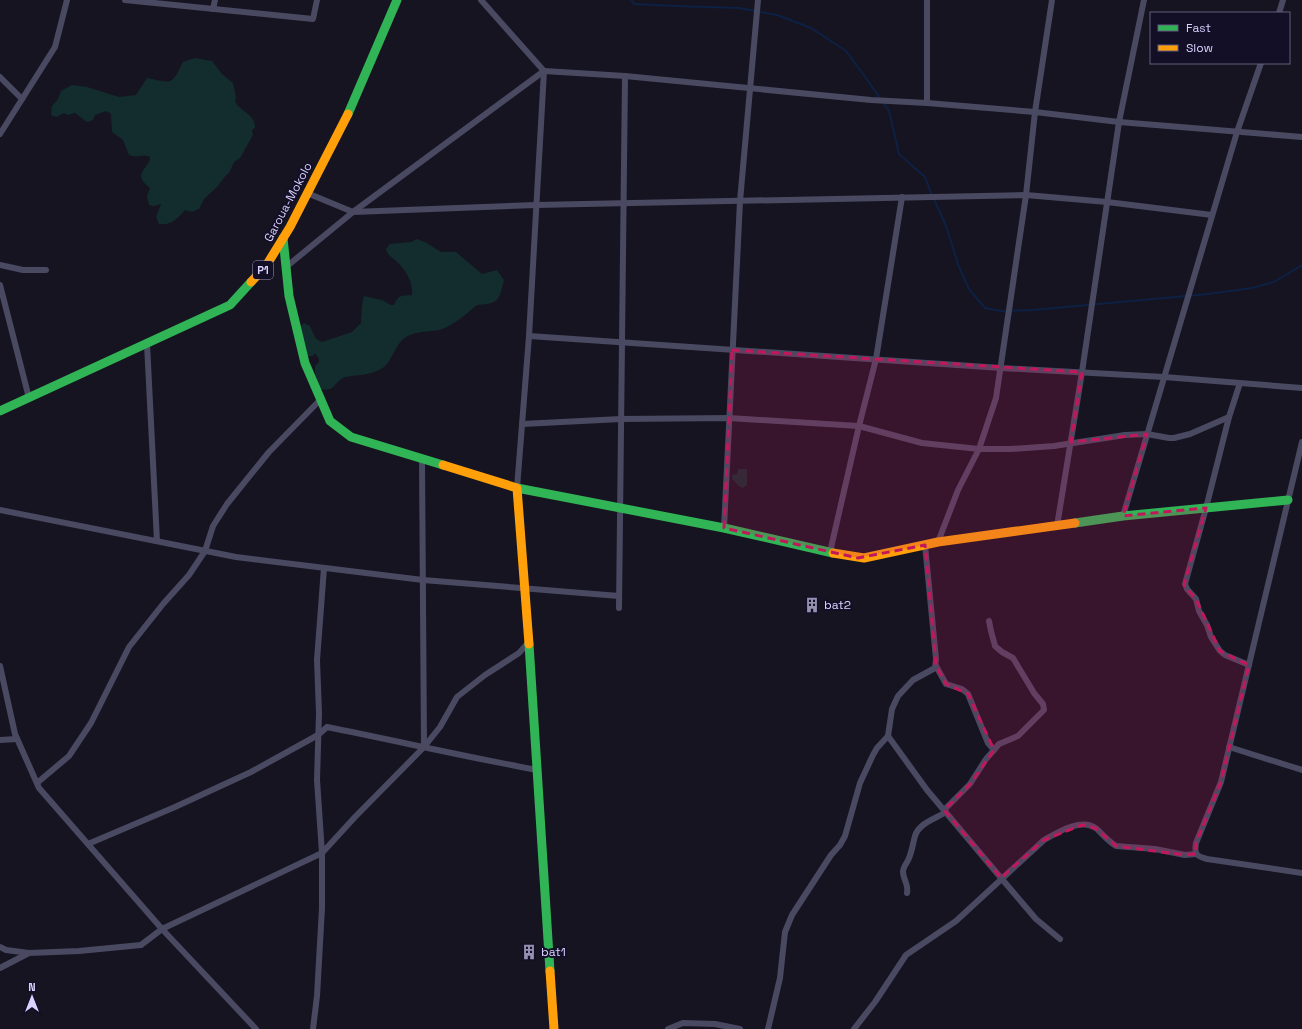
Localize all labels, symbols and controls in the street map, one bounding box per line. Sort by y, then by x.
legend [1150,12,1290,64]
text: Fast [1186,20,1211,36]
text: Slow [1186,40,1213,56]
street label: Garoua-Mokolo [260,159,316,245]
road number: P1 [253,261,273,279]
building icon: bat2 [803,596,821,614]
place label: bat2 [824,597,851,613]
building icon: bat1 [520,943,538,961]
place label: bat1 [541,944,566,960]
north arrow [12,977,52,1017]
text: N [28,980,36,994]

